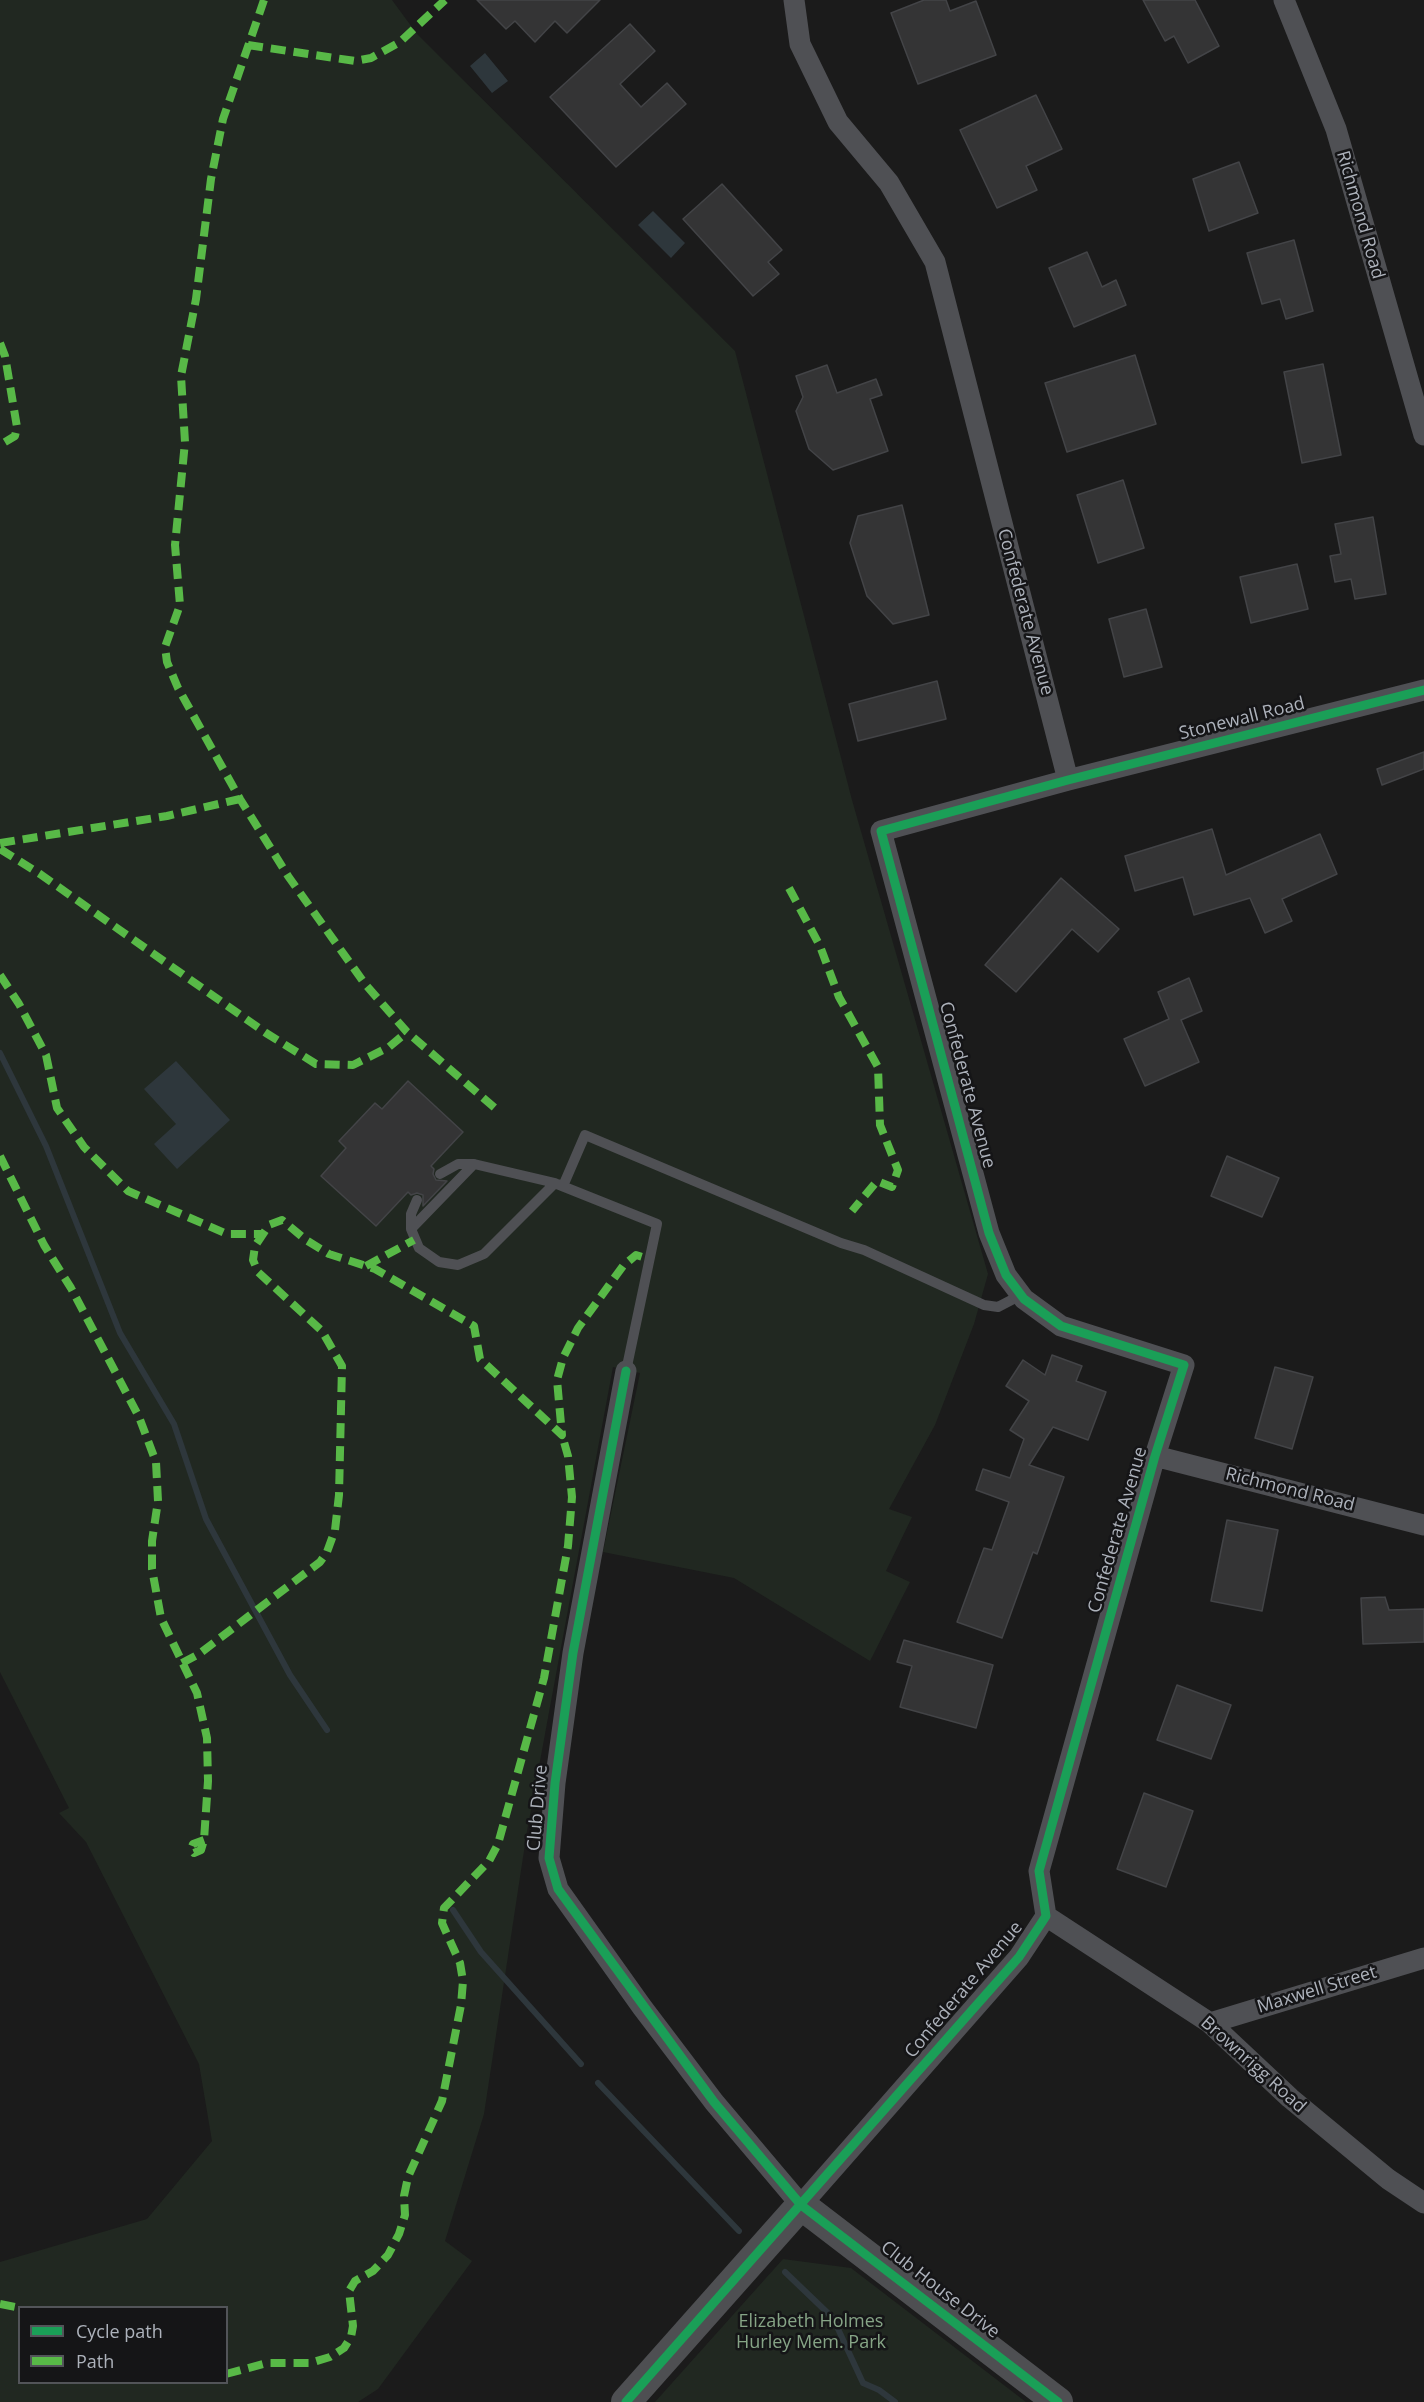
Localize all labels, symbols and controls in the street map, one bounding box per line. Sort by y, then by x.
street label: Richmond Road [1331,148,1389,282]
street label: Confederate Avenue [992,526,1058,698]
street label: Stonewall Road [1177,693,1307,745]
street label: Confederate Avenue [934,999,1000,1171]
street label: Confederate Avenue [1084,1444,1152,1616]
street label: Richmond Road [1223,1463,1357,1517]
street label: Club Drive [523,1764,553,1852]
street label: Confederate Avenue [901,1917,1027,2063]
street label: Maxwell Street [1255,1962,1379,2018]
street label: Brownrigg Road [1196,2012,1310,2118]
street label: Club House Drive [876,2237,1004,2343]
legend [18,2306,228,2384]
park label: Elizabeth Holmes Hurley Mem. Park [736,2311,886,2354]
text: Cycle path [76,2319,163,2343]
text: Path [76,2349,114,2373]

